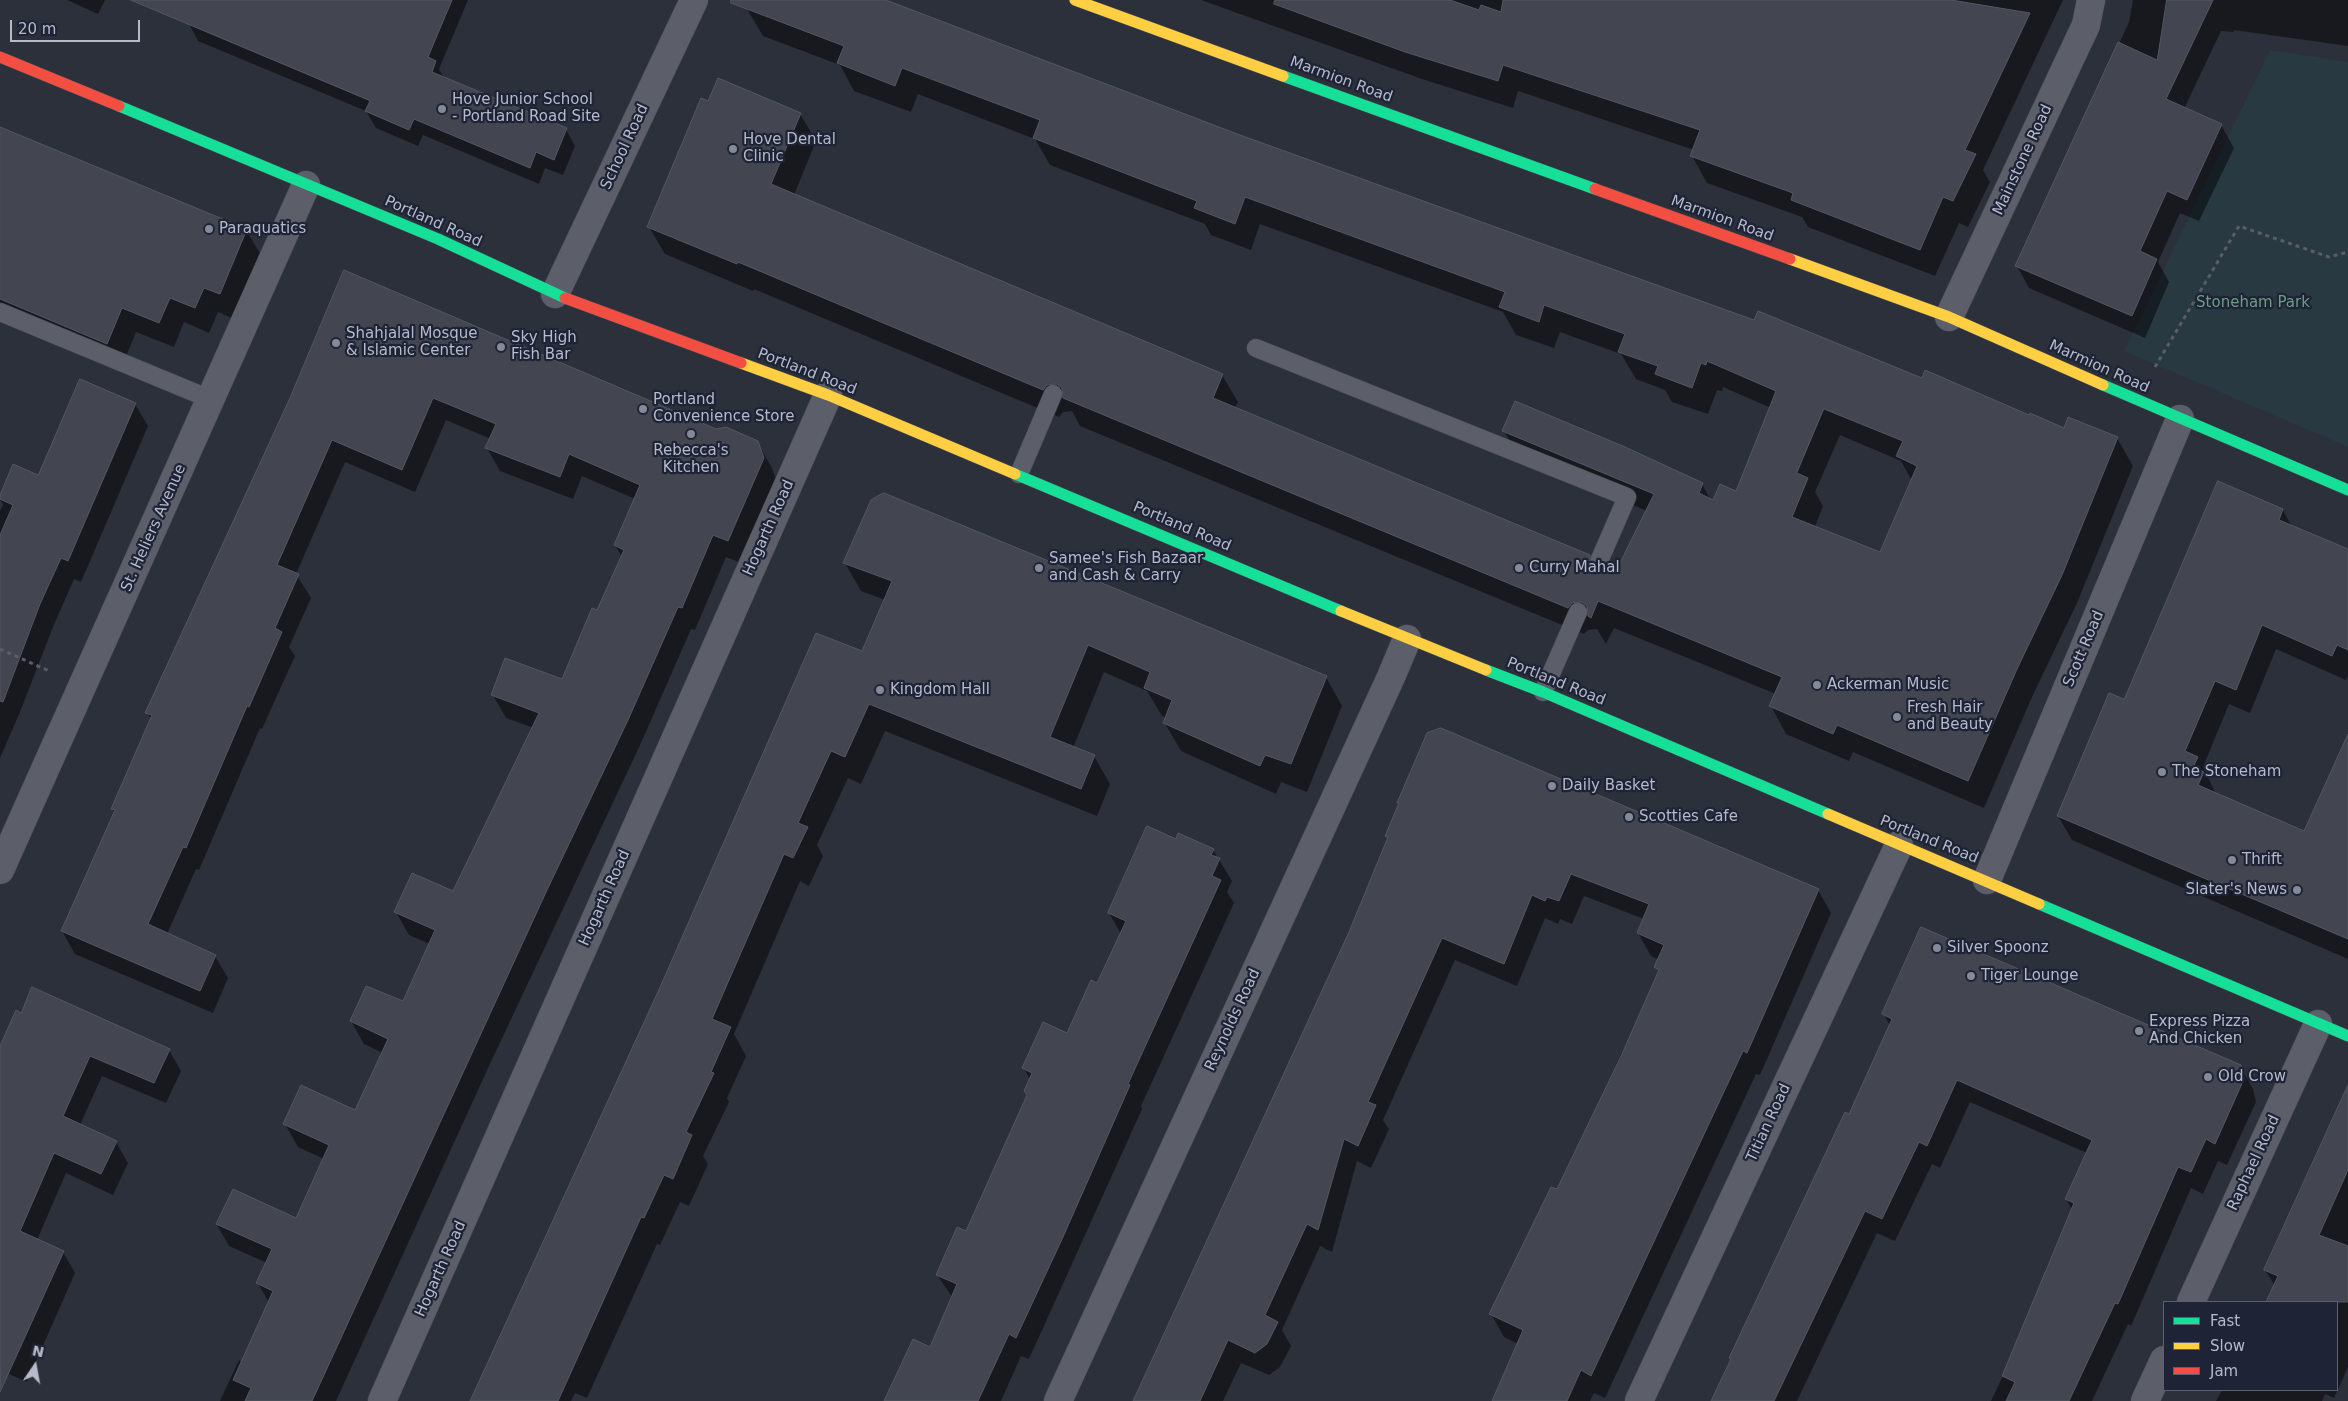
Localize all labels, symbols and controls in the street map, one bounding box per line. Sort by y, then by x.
scale bar [12,10,142,42]
text: 20 m [18,20,56,38]
street label: Marmion Road [1287,53,1395,107]
place label: Hove Junior School - Portland Road Site [452,91,600,126]
street label: School Road [597,101,653,193]
street label: Mainstone Road [1990,102,2056,218]
marker: Hove Junior School - Portland Road Site [436,103,448,115]
place label: Hove Dental Clinic [743,131,836,166]
marker: Hove Dental Clinic [727,143,739,155]
street label: Marmion Road [1668,192,1776,246]
street label: Portland Road [382,193,484,251]
place label: Paraquatics [219,220,306,238]
marker: Paraquatics [203,223,215,235]
park label: Stoneham Park [2196,294,2310,312]
place label: Shahjalal Mosque & Islamic Center [346,325,478,360]
place label: Sky High Fish Bar [511,329,577,364]
marker: Shahjalal Mosque & Islamic Center [330,337,342,349]
street label: Marmion Road [2046,337,2152,397]
marker: Sky High Fish Bar [495,341,507,353]
street label: Portland Road [755,345,859,399]
place label: Portland Convenience Store [653,391,795,426]
marker: Portland Convenience Store [637,403,649,415]
marker: Rebecca's Kitchen [685,428,697,440]
place label: Rebecca's Kitchen [653,442,729,477]
street label: St. Heliers Avenue [118,462,190,594]
street label: Hogarth Road [740,477,798,579]
street label: Portland Road [1130,498,1234,556]
place label: Samee's Fish Bazaar and Cash & Carry [1049,550,1203,585]
place label: Curry Mahal [1529,559,1620,577]
marker: Samee's Fish Bazaar and Cash & Carry [1033,562,1045,574]
marker: Curry Mahal [1513,562,1525,574]
street label: Scott Road [2060,608,2108,690]
street label: Portland Road [1504,654,1608,710]
place label: Ackerman Music [1827,676,1949,694]
marker: Ackerman Music [1811,679,1823,691]
place label: Kingdom Hall [890,681,990,699]
marker: Kingdom Hall [874,684,886,696]
place label: Fresh Hair and Beauty [1907,699,1993,734]
marker: Fresh Hair and Beauty [1891,711,1903,723]
place label: The Stoneham [2172,763,2281,781]
marker: The Stoneham [2156,766,2168,778]
place label: Daily Basket [1562,777,1655,795]
marker: Daily Basket [1546,780,1558,792]
place label: Scotties Cafe [1639,808,1738,826]
marker: Scotties Cafe [1623,811,1635,823]
street label: Portland Road [1877,812,1981,868]
street label: Hogarth Road [576,847,634,949]
place label: Thrift [2242,851,2282,869]
marker: Thrift [2226,854,2238,866]
place label: Slater's News [2186,881,2287,899]
marker: Slater's News [2291,884,2303,896]
place label: Silver Spoonz [1947,939,2049,957]
marker: Silver Spoonz [1931,942,1943,954]
street label: Reynolds Road [1202,966,1264,1074]
place label: Tiger Lounge [1981,967,2079,985]
marker: Tiger Lounge [1965,970,1977,982]
place label: Express Pizza And Chicken [2149,1013,2250,1048]
marker: Express Pizza And Chicken [2133,1025,2145,1037]
place label: Old Crow [2218,1068,2286,1086]
marker: Old Crow [2202,1071,2214,1083]
street label: Titian Road [1743,1081,1795,1165]
street label: Raphael Road [2224,1112,2284,1214]
street label: Hogarth Road [412,1218,470,1320]
legend [2163,1301,2338,1391]
text: Fast [2210,1312,2240,1330]
text: Slow [2210,1337,2245,1355]
north arrow [10,1341,60,1391]
text: N [31,1342,46,1360]
text: Jam [2210,1362,2238,1380]

